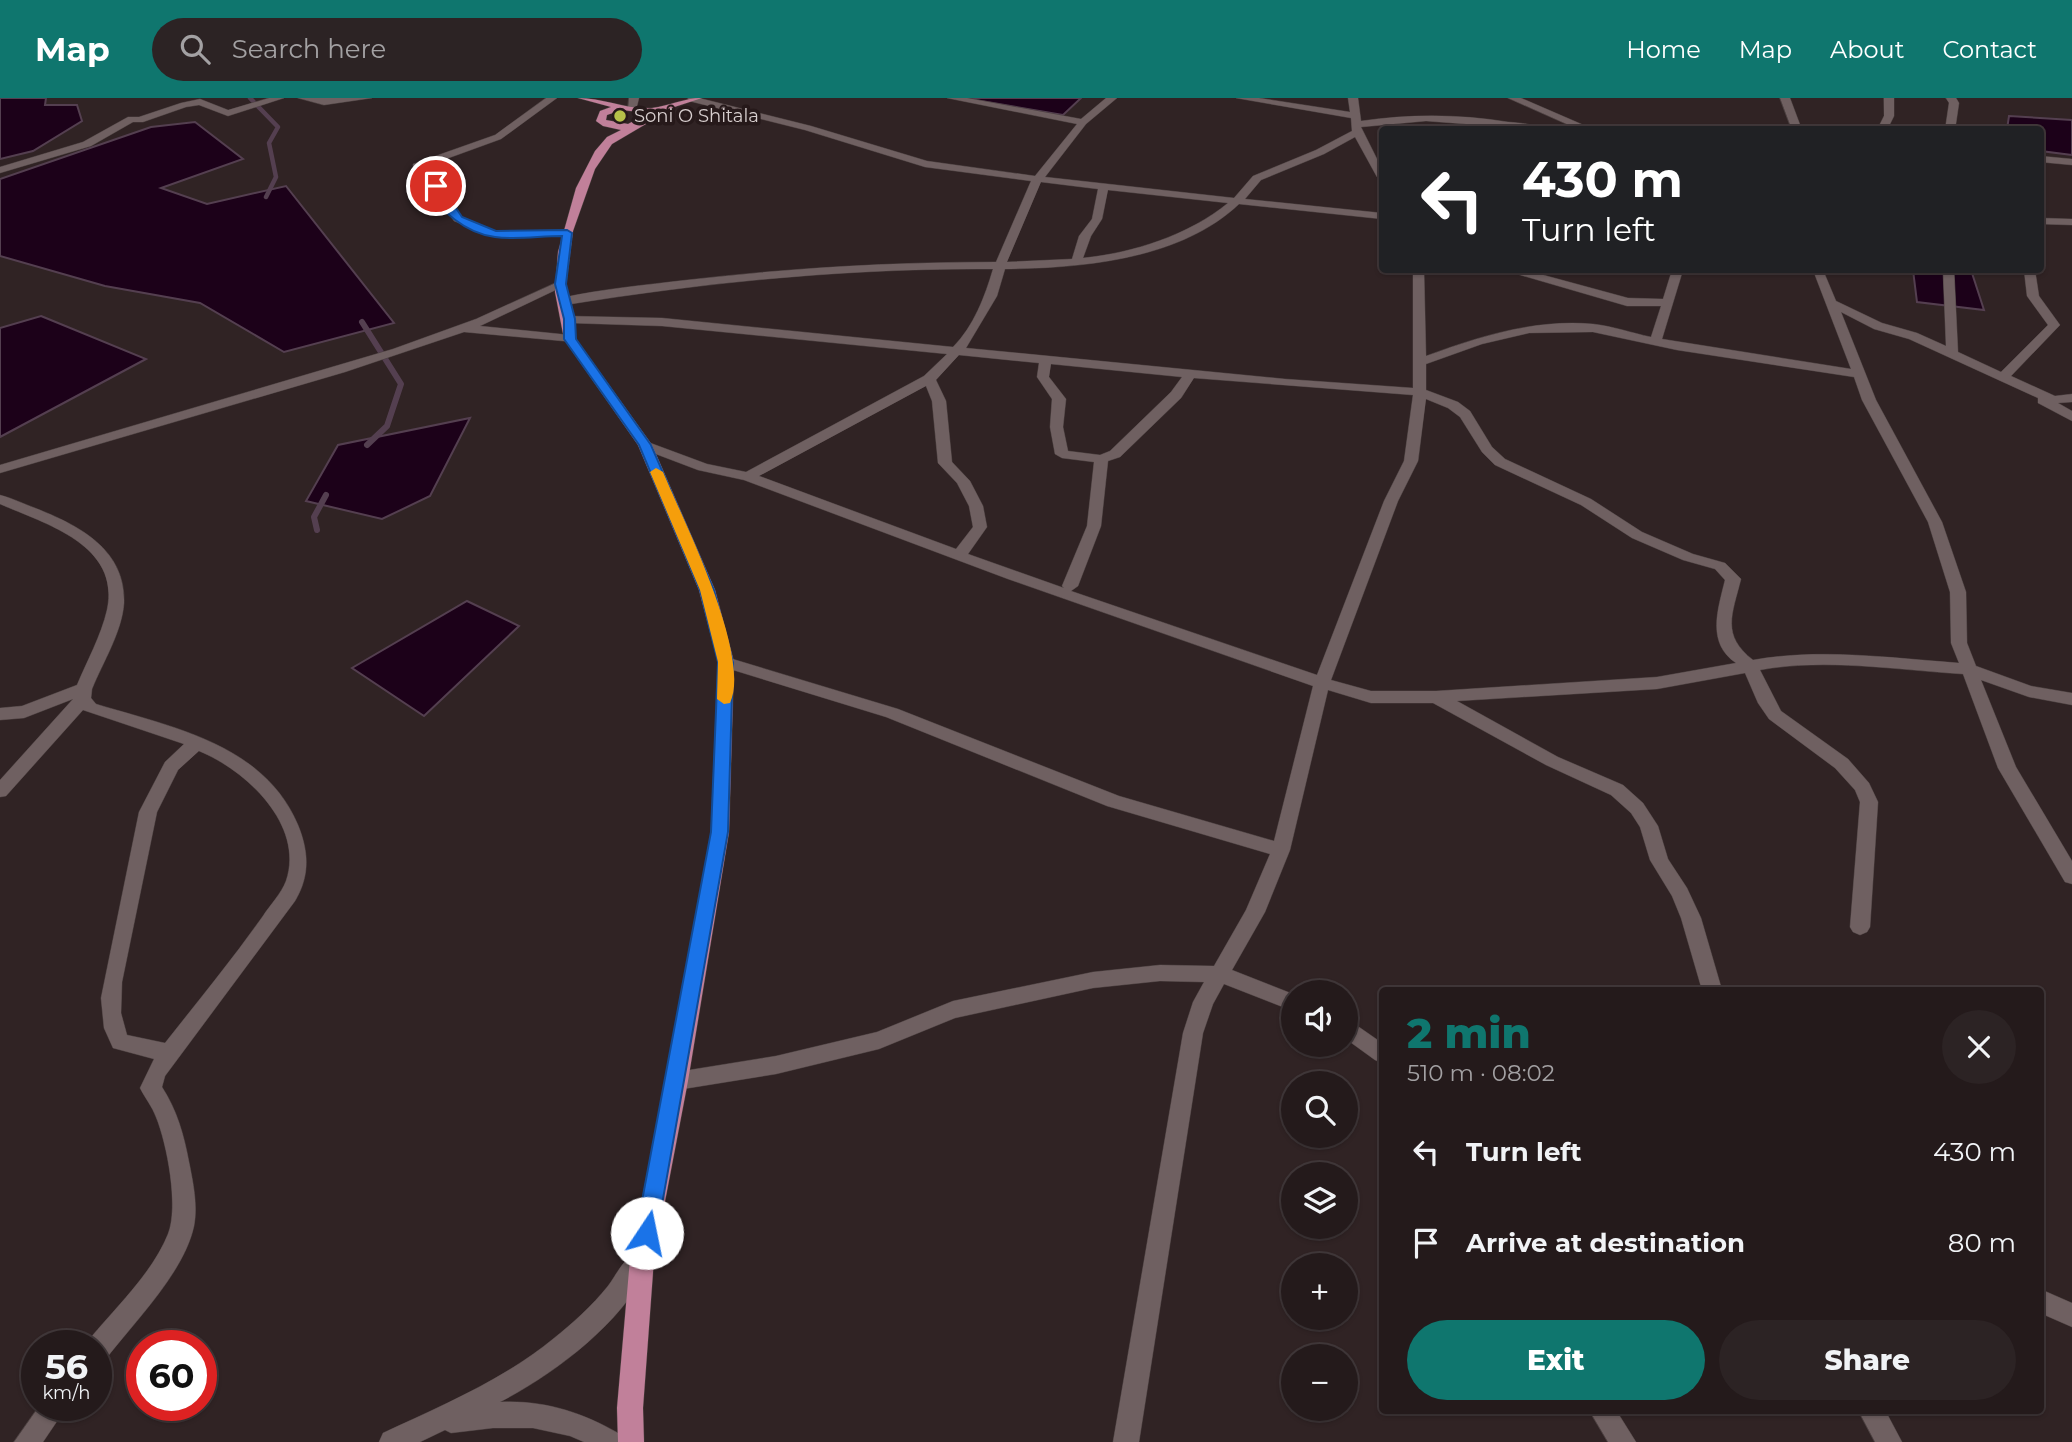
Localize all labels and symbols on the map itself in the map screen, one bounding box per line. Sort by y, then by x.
place label: Soni O Shitala [634,105,759,127]
marker: Soni O Shitala [612,108,628,124]
pin [406,156,466,216]
position arrow [610,1196,684,1270]
speed limit sign: 60 [126,1330,217,1421]

